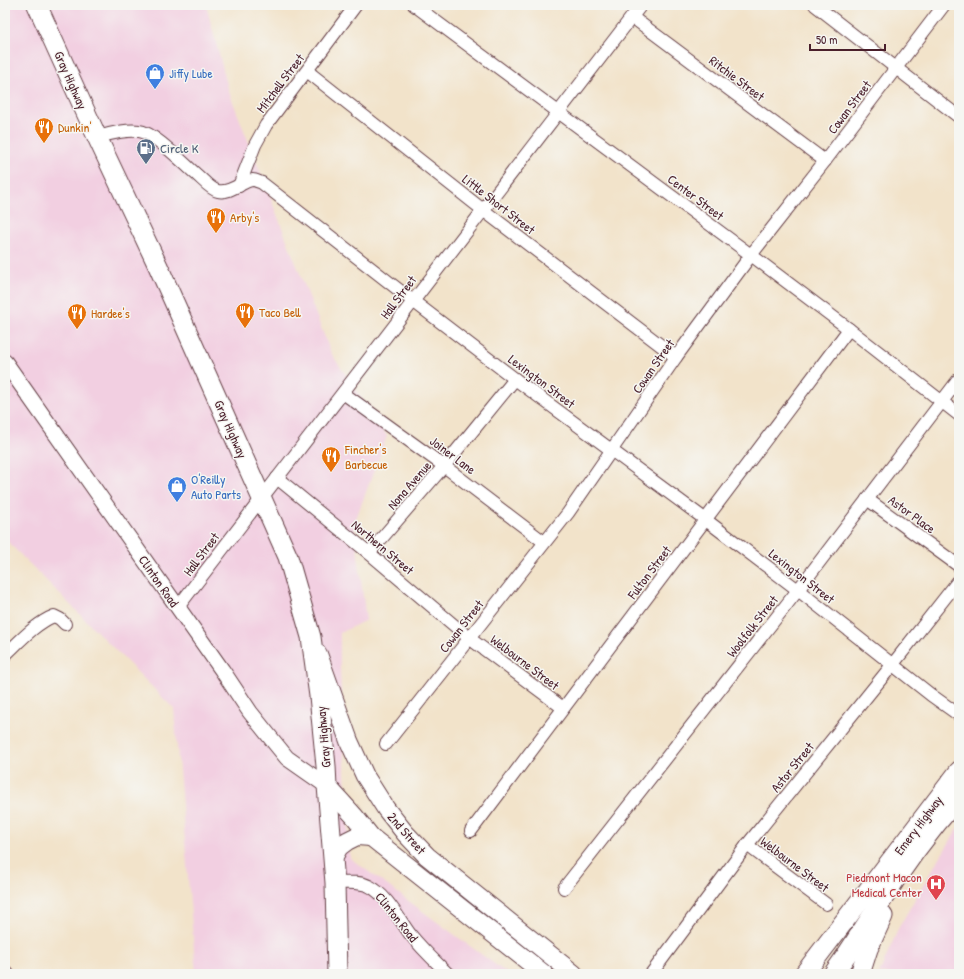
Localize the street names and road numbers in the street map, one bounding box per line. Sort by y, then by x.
street label: Gray Highway [50,48,92,112]
street label: Mitchell Street [252,49,308,116]
street label: Ritchie Street [706,51,769,105]
street label: Cowan Street [823,76,875,137]
street label: Little Short Street [459,170,540,238]
street label: Center Street [664,170,728,224]
street label: Hall Street [376,271,421,322]
street label: Cowan Street [628,335,679,397]
street label: Lexington Street [505,350,579,412]
street label: Gray Highway [210,397,252,461]
street label: Joiner Lane [426,432,480,478]
street label: Nona Avenue [383,457,435,513]
street label: Astor Place [885,491,939,537]
street label: Northern Street [348,516,418,579]
street label: Hall Street [179,528,224,579]
street label: Fulton Street [622,541,675,603]
street label: Lexington Street [765,545,839,608]
street label: Clinton Road [135,552,183,610]
street label: Woolfolk Street [722,591,782,661]
street label: Cowan Street [435,595,488,656]
street label: Welbourne Street [487,630,563,694]
street label: Gray Highway [311,705,335,769]
street label: Astor Street [766,738,818,796]
street label: Emery Highway [890,791,947,858]
street label: 2nd Street [384,808,431,858]
street label: Welbourne Street [757,832,833,896]
street label: Clinton Road [371,888,423,946]

